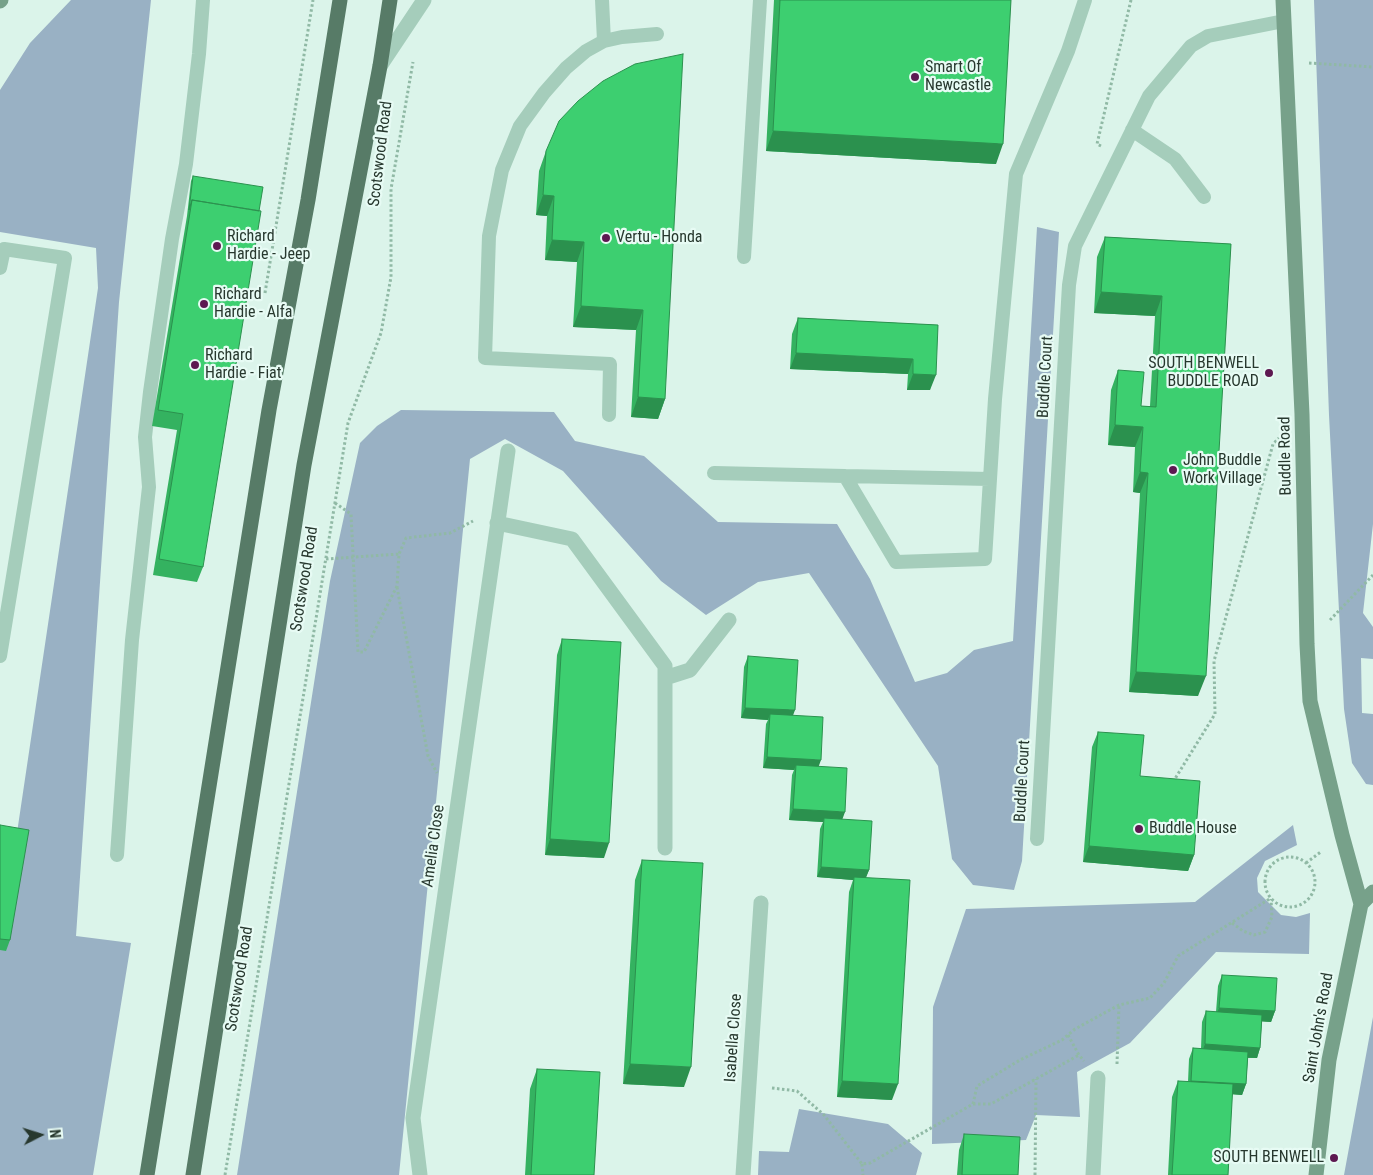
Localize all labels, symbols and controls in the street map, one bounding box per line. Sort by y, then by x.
place label: Smart Of Newcastle [925,58,991,96]
marker: Smart Of Newcastle [909,71,921,83]
street label: Scotswood Road [365,100,397,208]
place label: Richard Hardie - Jeep [227,227,310,265]
place label: Vertu - Honda [616,228,702,248]
marker: Vertu - Honda [600,232,612,244]
marker: Richard Hardie - Jeep [211,240,223,252]
place label: Richard Hardie - Alfa [214,285,292,323]
marker: Richard Hardie - Alfa [198,298,210,310]
street label: Buddle Court [1034,336,1058,418]
place label: Richard Hardie - Fiat [205,346,282,384]
place label: SOUTH BENWELL BUDDLE ROAD [1148,354,1259,392]
marker: Richard Hardie - Fiat [189,359,201,371]
marker: SOUTH BENWELL BUDDLE ROAD [1263,367,1275,379]
street label: Buddle Road [1276,416,1296,496]
place label: John Buddle Work Village [1183,451,1262,489]
marker: John Buddle Work Village [1167,464,1179,476]
street label: Scotswood Road [287,525,323,633]
street label: Buddle Court [1011,740,1035,822]
street label: Amelia Close [419,804,449,888]
place label: Buddle House [1149,819,1237,839]
marker: Buddle House [1133,823,1145,835]
street label: Scotswood Road [222,925,258,1033]
street label: Saint John's Road [1300,971,1338,1085]
street label: Isabella Close [721,993,747,1083]
north arrow [15,1110,65,1160]
text: N [47,1129,63,1139]
place label: SOUTH BENWELL [1213,1148,1324,1168]
marker: SOUTH BENWELL [1328,1152,1340,1164]

